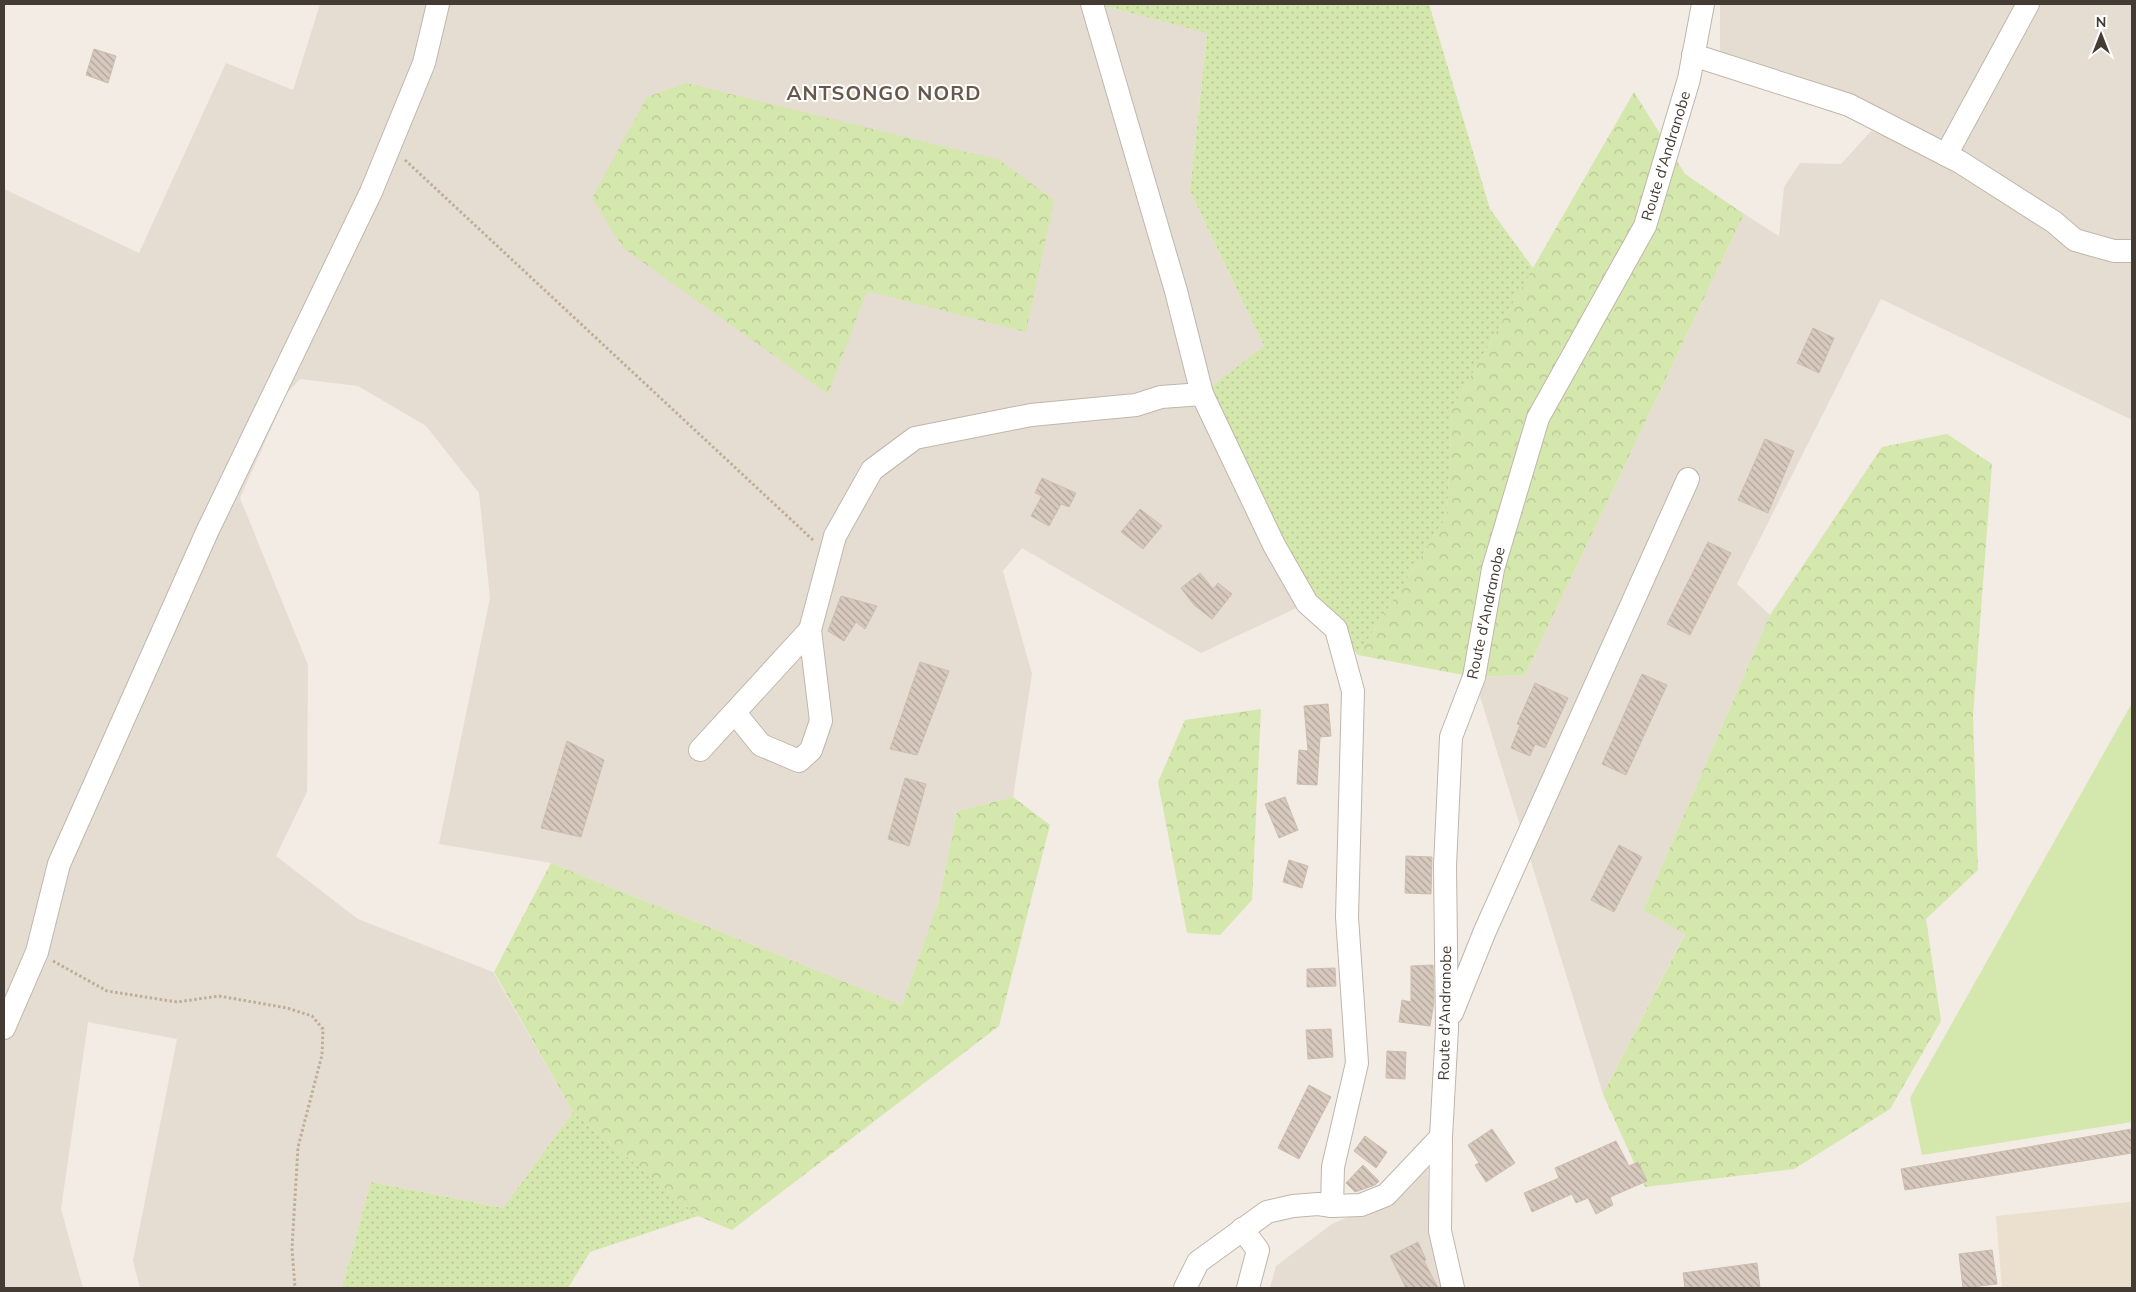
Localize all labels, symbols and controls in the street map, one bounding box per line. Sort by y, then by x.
north arrow [2076,10,2126,60]
text: N [2096,13,2106,31]
district label: ANTSONGO NORD [787,80,981,105]
street label: Route d'Andranobe [1637,89,1694,223]
street label: Route d'Andranobe [1462,545,1509,681]
street label: Route d'Andranobe [1434,945,1455,1080]

